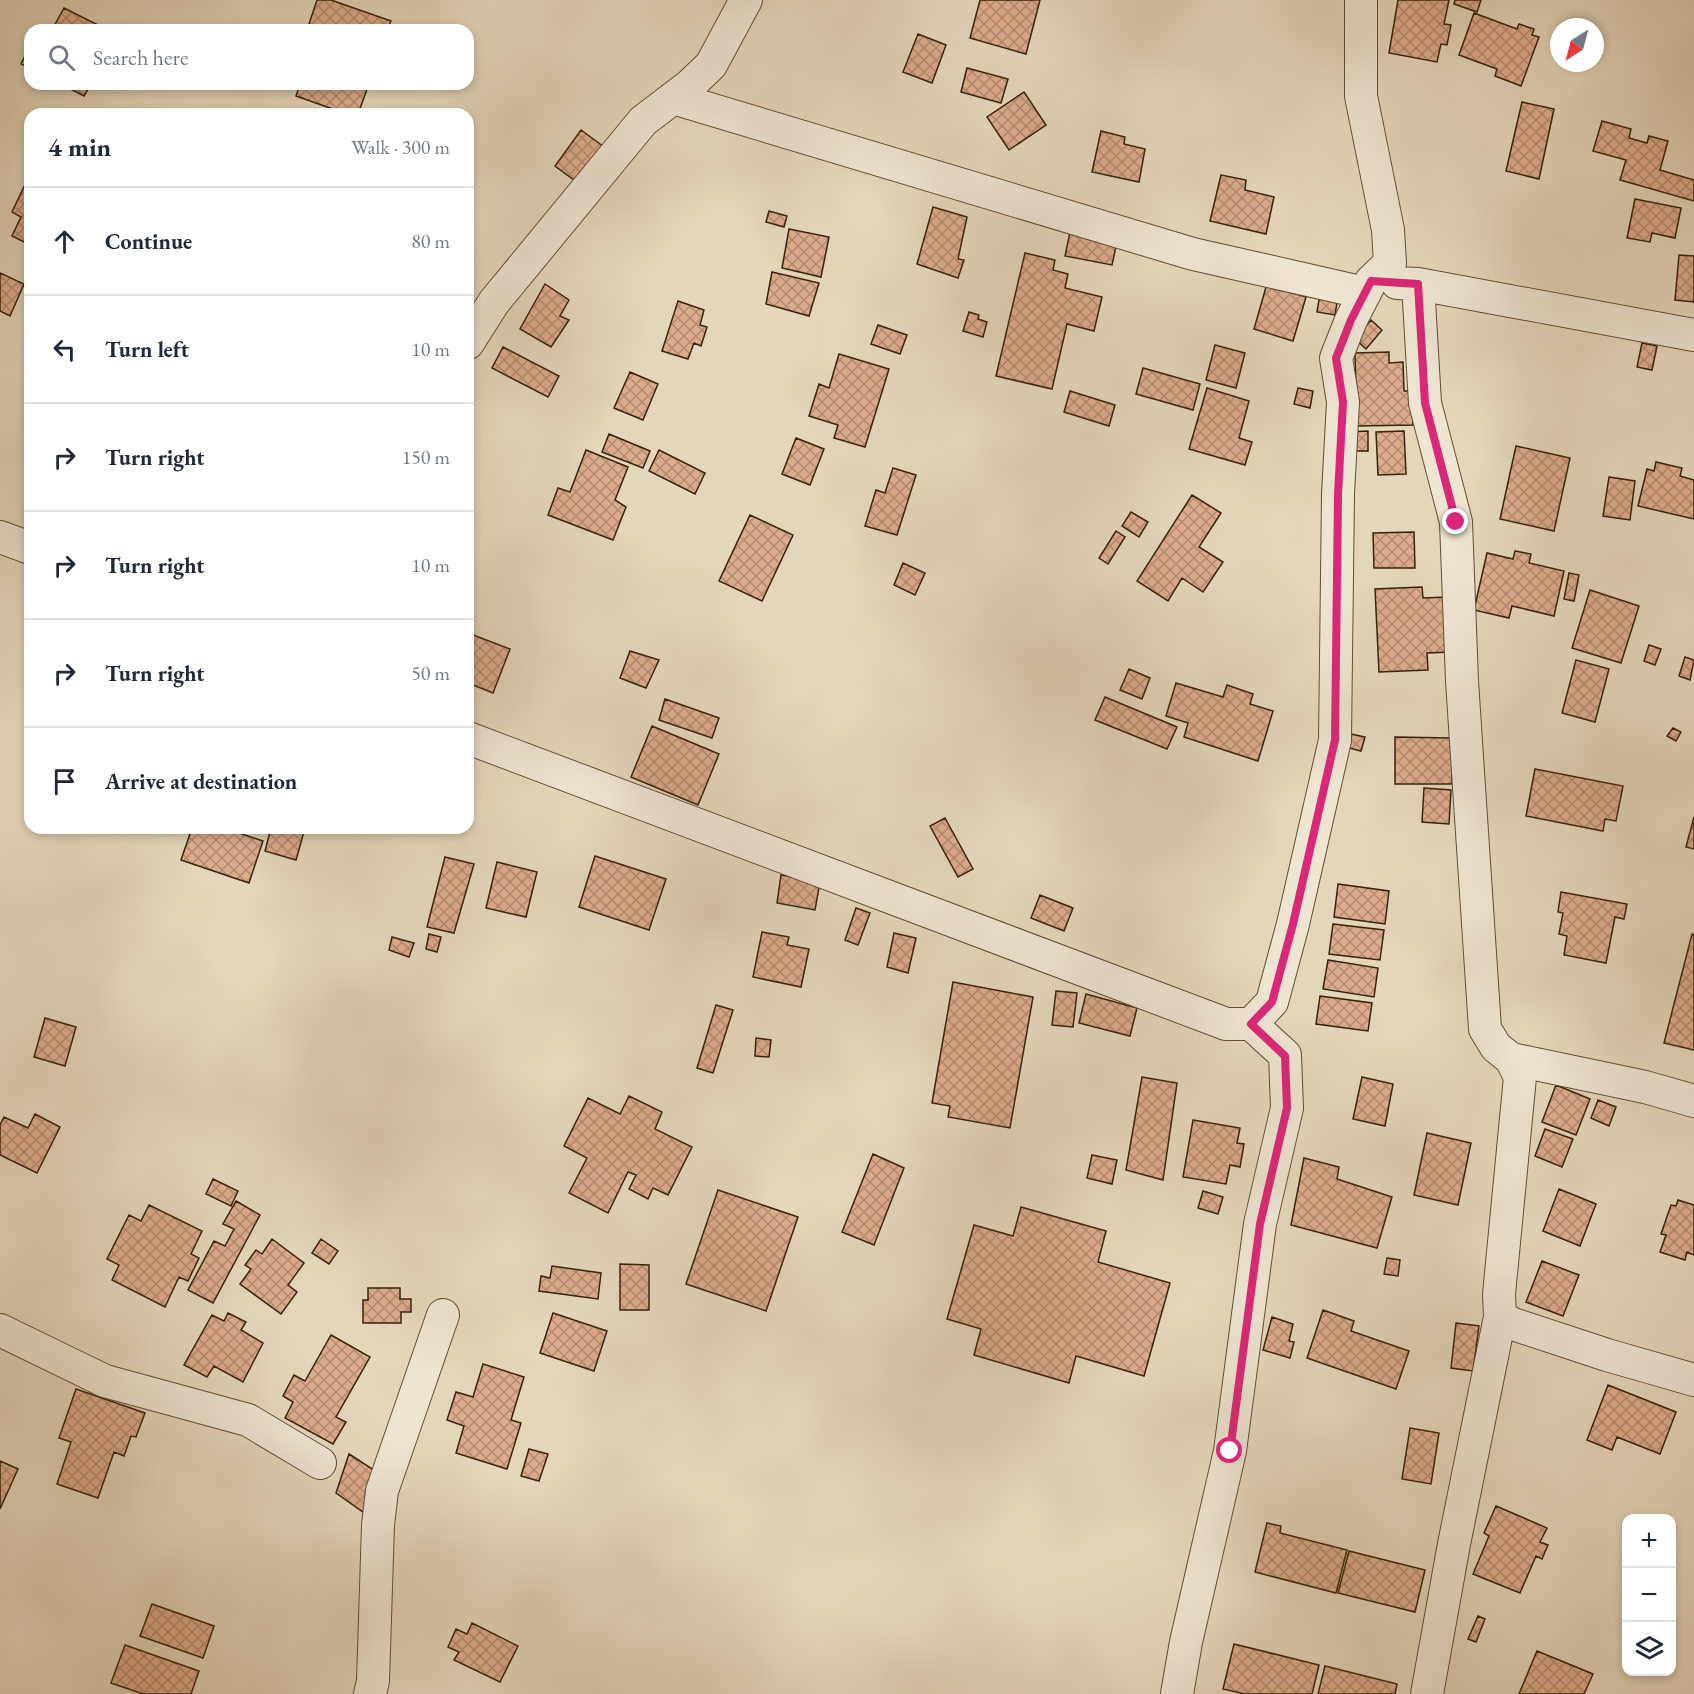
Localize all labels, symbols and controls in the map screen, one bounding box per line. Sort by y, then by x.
north arrow [1550,18,1604,72]
search box [24,24,474,90]
icon: search [45,41,78,74]
text: Search here [93,43,188,72]
text: 4 min [48,130,111,164]
text: Walk · 300 m [351,134,450,160]
icon: ahead [48,225,81,258]
text: Continue [105,227,192,256]
text: 80 m [411,228,450,254]
icon: left [48,333,81,366]
text: Turn left [105,335,189,364]
text: 10 m [411,336,450,362]
icon: right [48,441,81,474]
text: Turn right [105,443,204,472]
text: 150 m [402,444,450,470]
route end [1442,508,1468,534]
icon: right [48,549,81,582]
text: Turn right [105,551,204,580]
text: 10 m [411,552,450,578]
icon: right [48,657,81,690]
text: Turn right [105,659,204,688]
text: 50 m [411,660,450,686]
icon: arrive [48,765,81,798]
text: Arrive at destination [105,767,297,796]
route start [1216,1437,1242,1463]
map controls [1622,1514,1676,1676]
button: + [1622,1514,1676,1568]
button: − [1622,1568,1676,1622]
button: layers [1622,1622,1676,1676]

